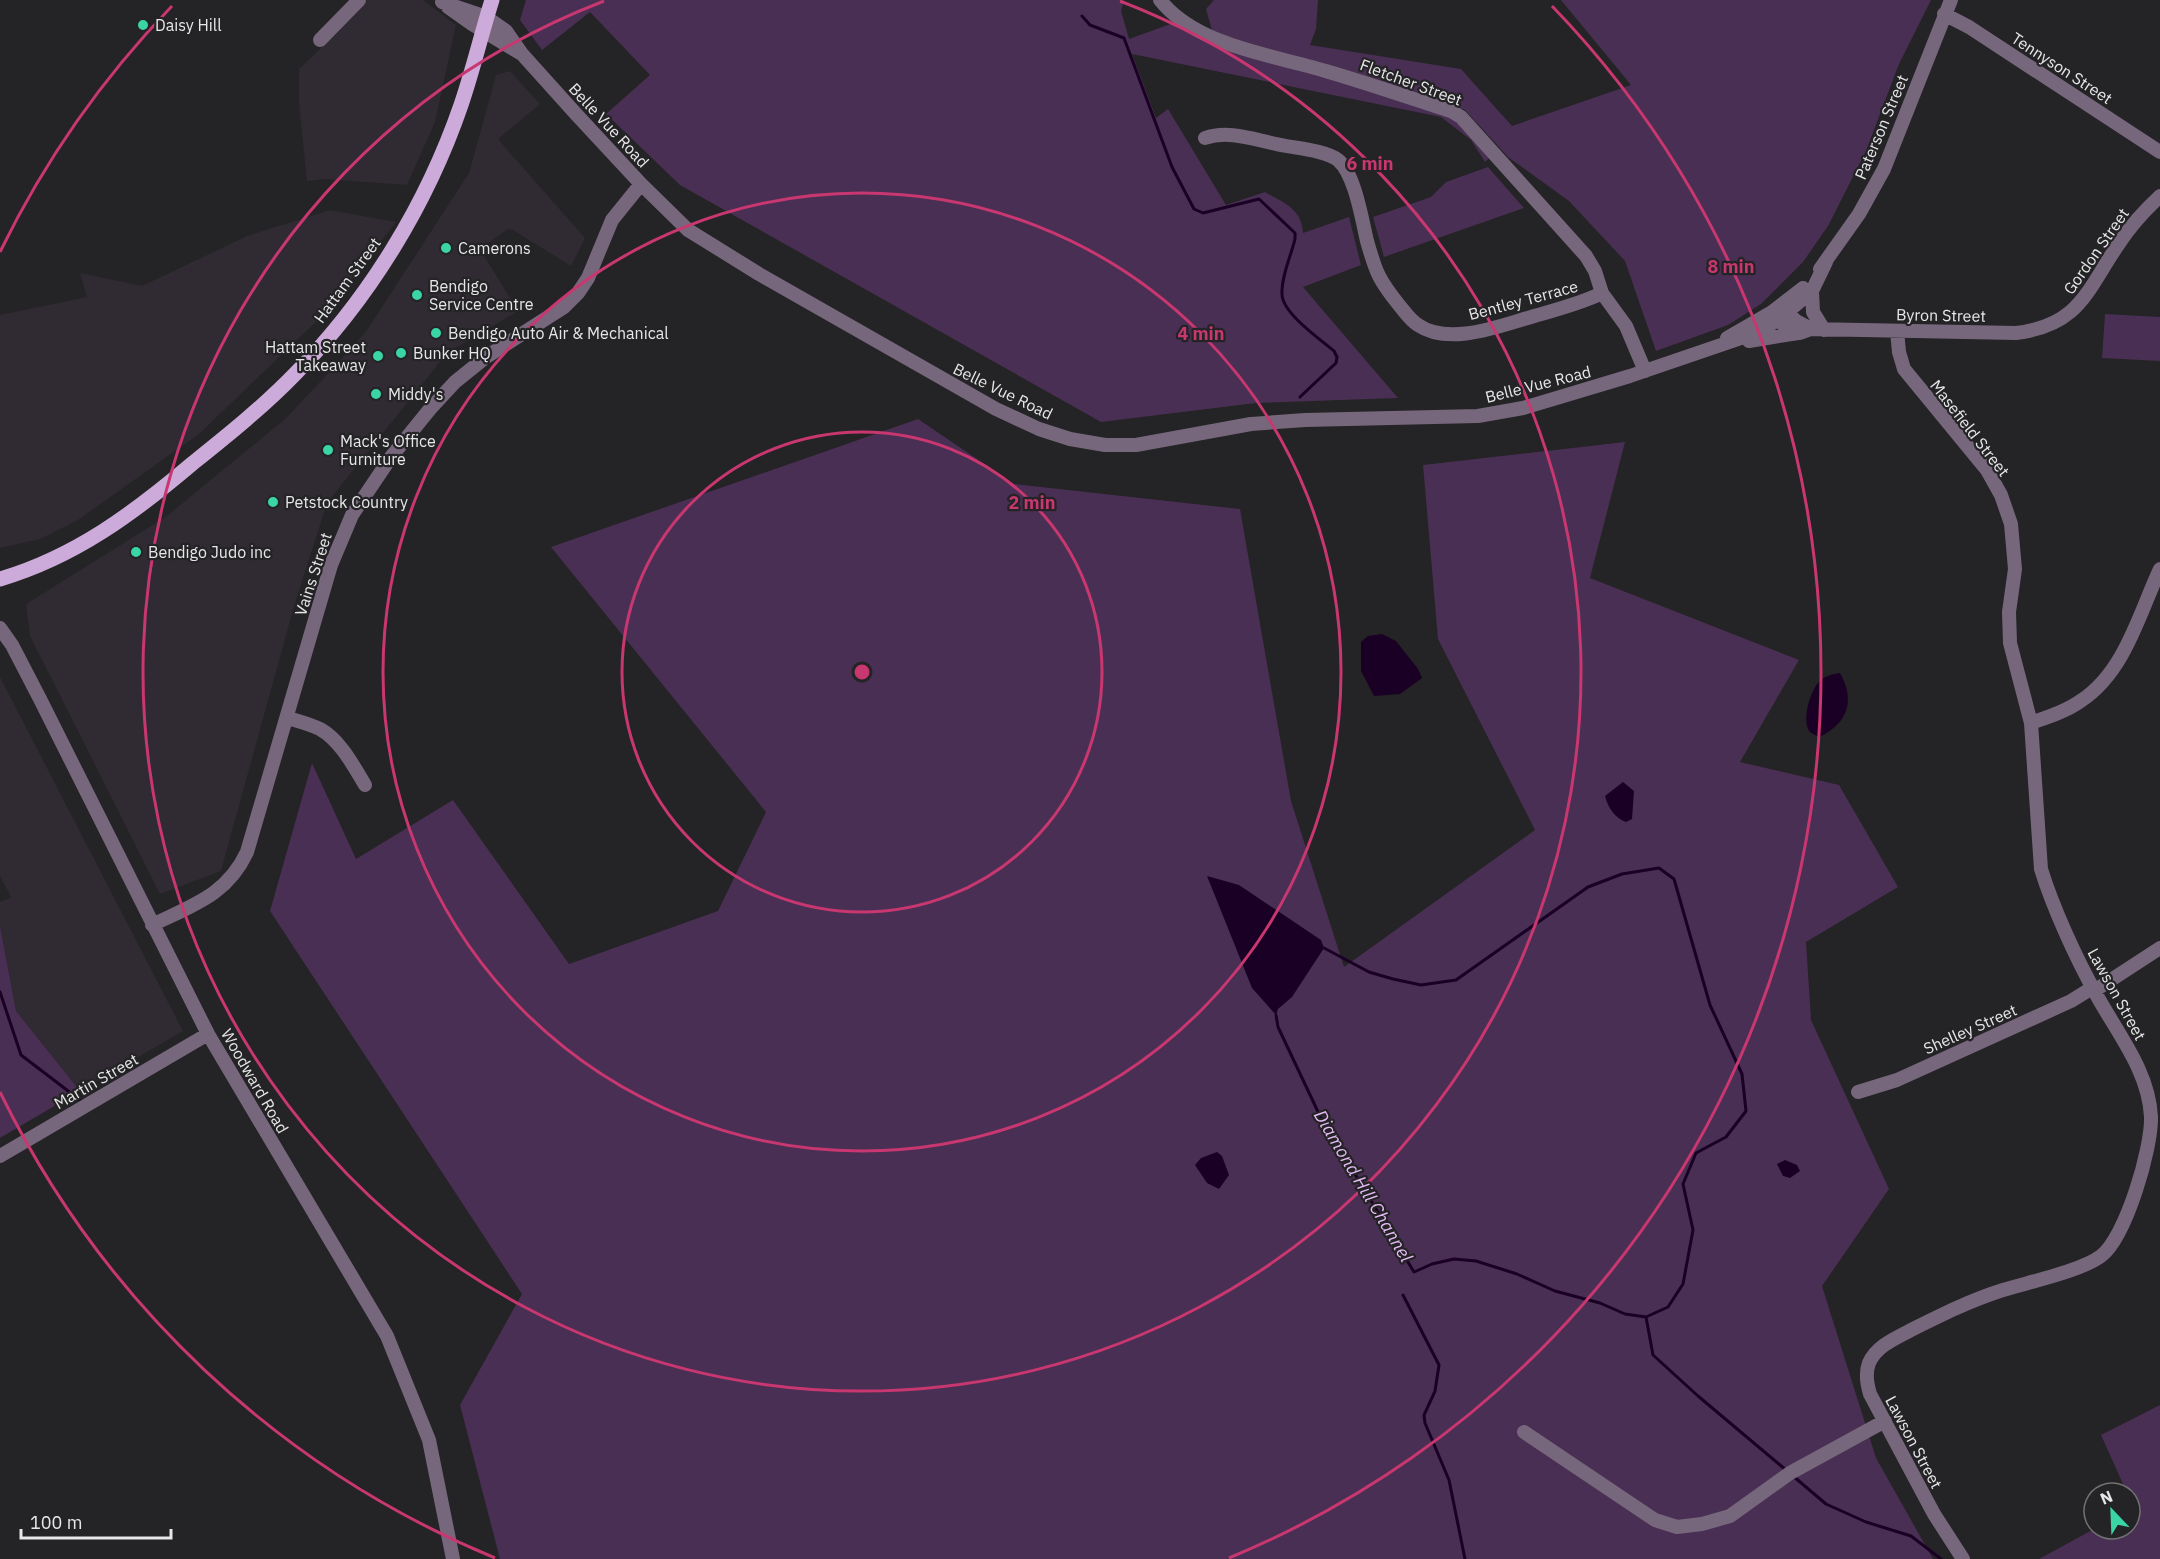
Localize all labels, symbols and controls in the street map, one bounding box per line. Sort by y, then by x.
place label: Daisy Hill [155,15,221,35]
marker: Daisy Hill [136,18,150,32]
street label: Tennyson Street [2008,28,2116,108]
street label: Fletcher Street [1357,54,1465,110]
street label: Paterson Street [1850,72,1912,182]
street label: Belle Vue Road [565,79,653,171]
text: 6 min [1346,152,1394,175]
street label: Gordon Street [2059,204,2133,298]
street label: Hattam Street [309,233,385,327]
place label: Camerons [458,238,531,258]
marker: Camerons [439,241,453,255]
text: 8 min [1707,255,1755,278]
place label: Bendigo Service Centre [429,276,534,314]
street label: Bentley Terrace [1466,276,1580,324]
marker: Bendigo Service Centre [410,288,424,302]
street label: Byron Street [1896,304,1986,326]
text: 4 min [1177,322,1225,345]
place label: Bendigo Auto Air & Mechanical [448,323,669,343]
marker: Bendigo Auto Air & Mechanical [429,326,443,340]
place label: Hattam Street Takeaway [265,337,366,375]
place label: Bunker HQ [413,343,491,363]
marker: Bunker HQ [394,346,408,360]
marker: Hattam Street Takeaway [371,349,385,363]
street label: Belle Vue Road [950,358,1056,424]
street label: Belle Vue Road [1483,361,1593,407]
street label: Masefield Street [1926,376,2014,480]
place label: Middy's [388,384,444,404]
marker: Middy's [369,387,383,401]
place label: Mack's Office Furniture [340,431,436,469]
marker: Mack's Office Furniture [321,443,335,457]
text: 2 min [1008,491,1056,514]
place label: Petstock Country [285,492,408,512]
marker: Petstock Country [266,495,280,509]
street label: Vains Street [290,530,336,618]
place label: Bendigo Judo inc [148,542,271,562]
marker: Bendigo Judo inc [129,545,143,559]
centre of rings [852,662,872,682]
street label: Lawson Street [2083,944,2151,1044]
street label: Shelley Street [1920,999,2020,1059]
street label: Woodward Road [217,1025,293,1137]
street label: Martin Street [50,1049,142,1113]
water label: Diamond Hill Channel [1309,1105,1418,1266]
street label: Lawson Street [1881,1392,1947,1492]
north arrow [2082,1481,2142,1541]
text: N [2097,1486,2115,1509]
scale bar [21,1502,171,1540]
text: 100 m [30,1511,82,1534]

